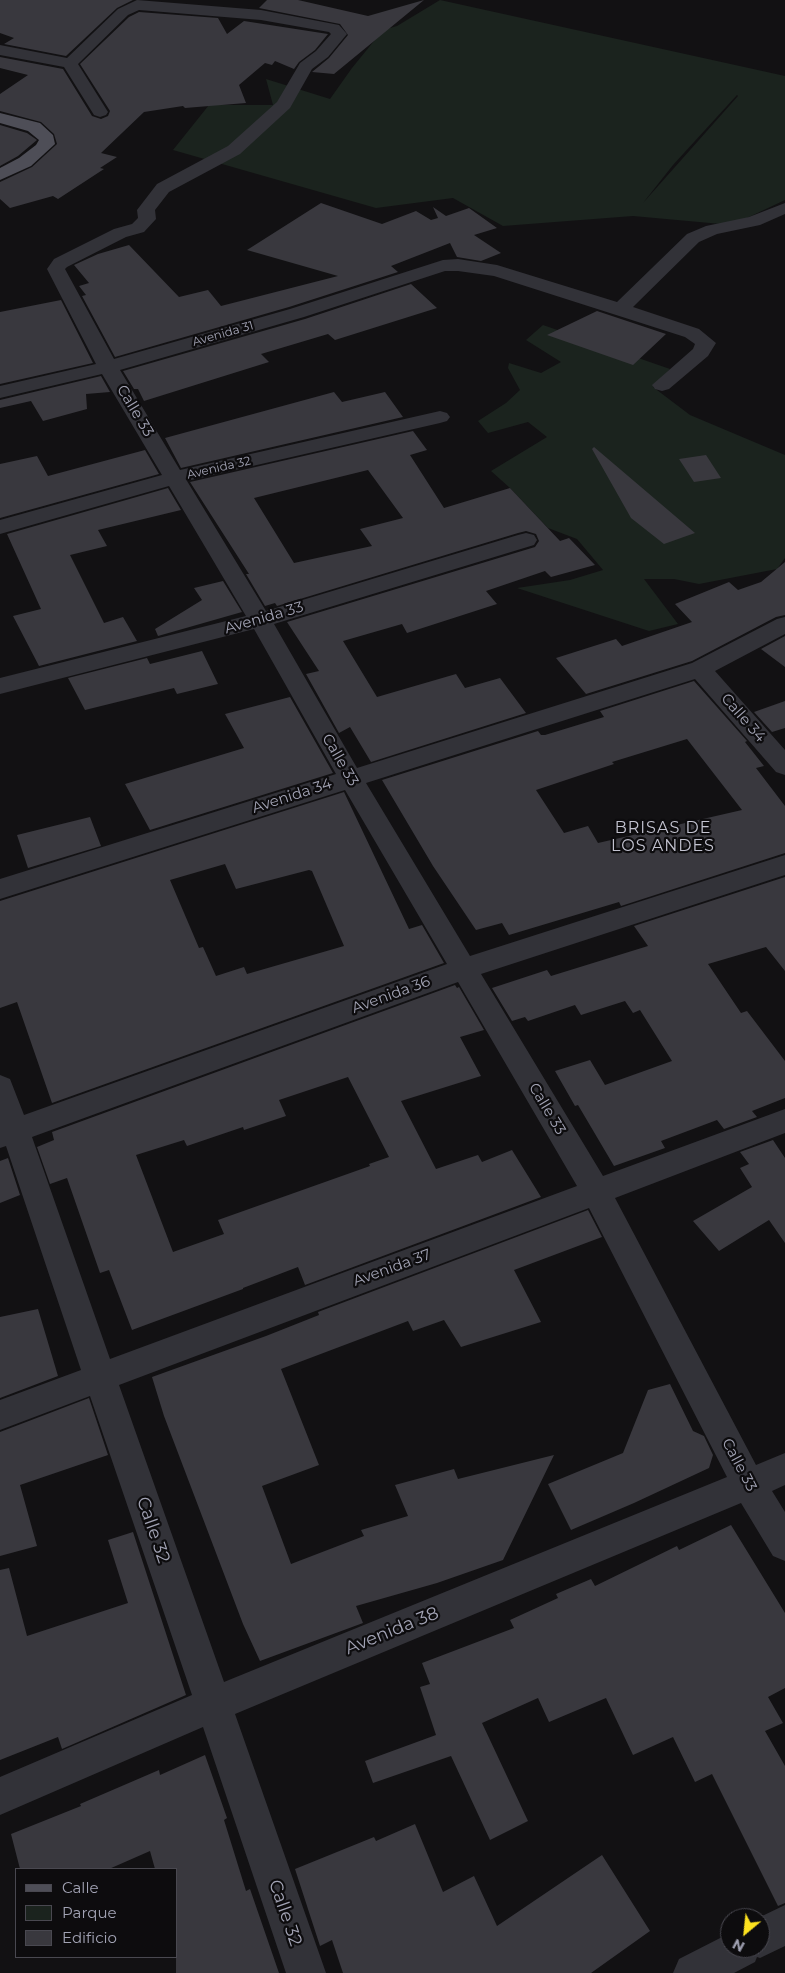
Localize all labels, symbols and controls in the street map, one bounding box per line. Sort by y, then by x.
street label: Avenida 31 [191,318,255,350]
street label: Calle 33 [113,382,157,440]
street label: Avenida 32 [186,454,252,482]
street label: Avenida 33 [222,598,306,638]
street label: Calle 34 [717,690,769,746]
street label: Calle 33 [318,731,362,789]
street label: Avenida 34 [250,775,334,817]
district label: BRISAS DE LOS ANDES [610,818,716,856]
street label: Avenida 36 [349,973,433,1017]
street label: Calle 33 [525,1080,569,1138]
street label: Avenida 37 [351,1246,433,1290]
street label: Calle 33 [718,1435,760,1495]
street label: Calle 32 [132,1494,174,1566]
street label: Avenida 38 [342,1602,442,1660]
legend [15,1868,178,1958]
street label: Calle 32 [264,1877,306,1949]
text: Calle [62,1878,99,1897]
text: Parque [62,1903,117,1922]
north arrow [720,1908,770,1958]
text: Edificio [62,1928,117,1947]
text: N [729,1935,748,1956]

